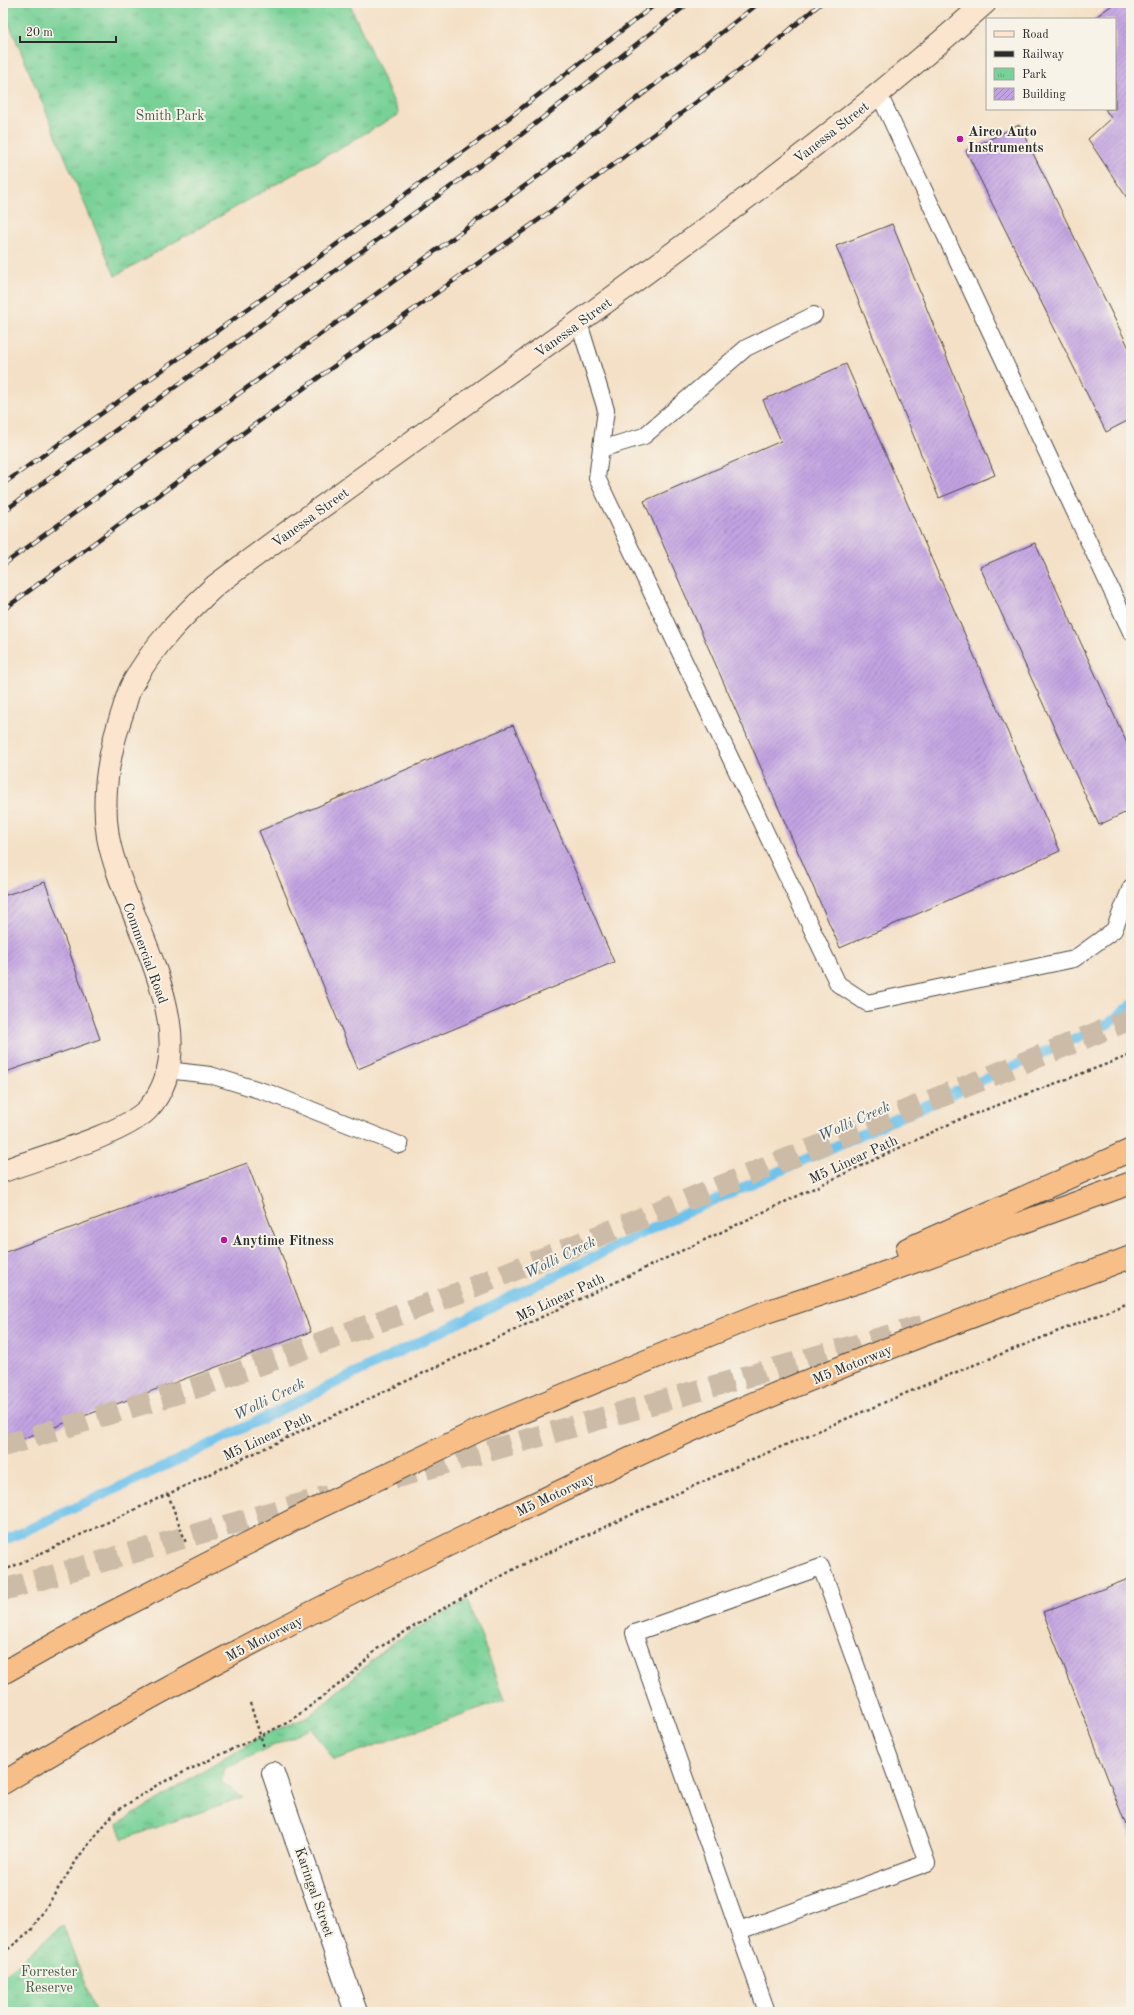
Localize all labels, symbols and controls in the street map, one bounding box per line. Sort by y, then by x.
scale bar [20,18,116,44]
legend [986,18,1116,110]
text: 20 m [26,27,53,39]
text: Road [1022,29,1049,41]
text: Railway [1022,49,1065,61]
text: Park [1022,69,1047,81]
text: Building [1022,89,1066,101]
street label: Vanessa Street [792,99,872,166]
park label: Smith Park [136,109,204,123]
place label: Airco Auto Instruments [968,125,1044,155]
marker: Airco Auto Instruments [955,134,965,144]
street label: Vanessa Street [533,295,614,360]
street label: Vanessa Street [270,485,351,550]
street label: Commercial Road [120,901,170,1006]
water label: Wolli Creek [816,1100,893,1145]
street label: M5 Linear Path [807,1133,900,1187]
place label: Anytime Fitness [232,1234,334,1248]
marker: Anytime Fitness [219,1235,229,1245]
water label: Wolli Creek [523,1235,599,1282]
street label: M5 Linear Path [514,1271,607,1325]
street label: M5 Motorway [811,1342,895,1387]
water label: Wolli Creek [232,1377,308,1424]
street label: M5 Linear Path [221,1410,314,1464]
street label: M5 Motorway [514,1470,597,1519]
street label: M5 Motorway [224,1613,306,1664]
street label: Karingal Street [292,1846,336,1939]
park label: Forrester Reserve [21,1965,77,1995]

